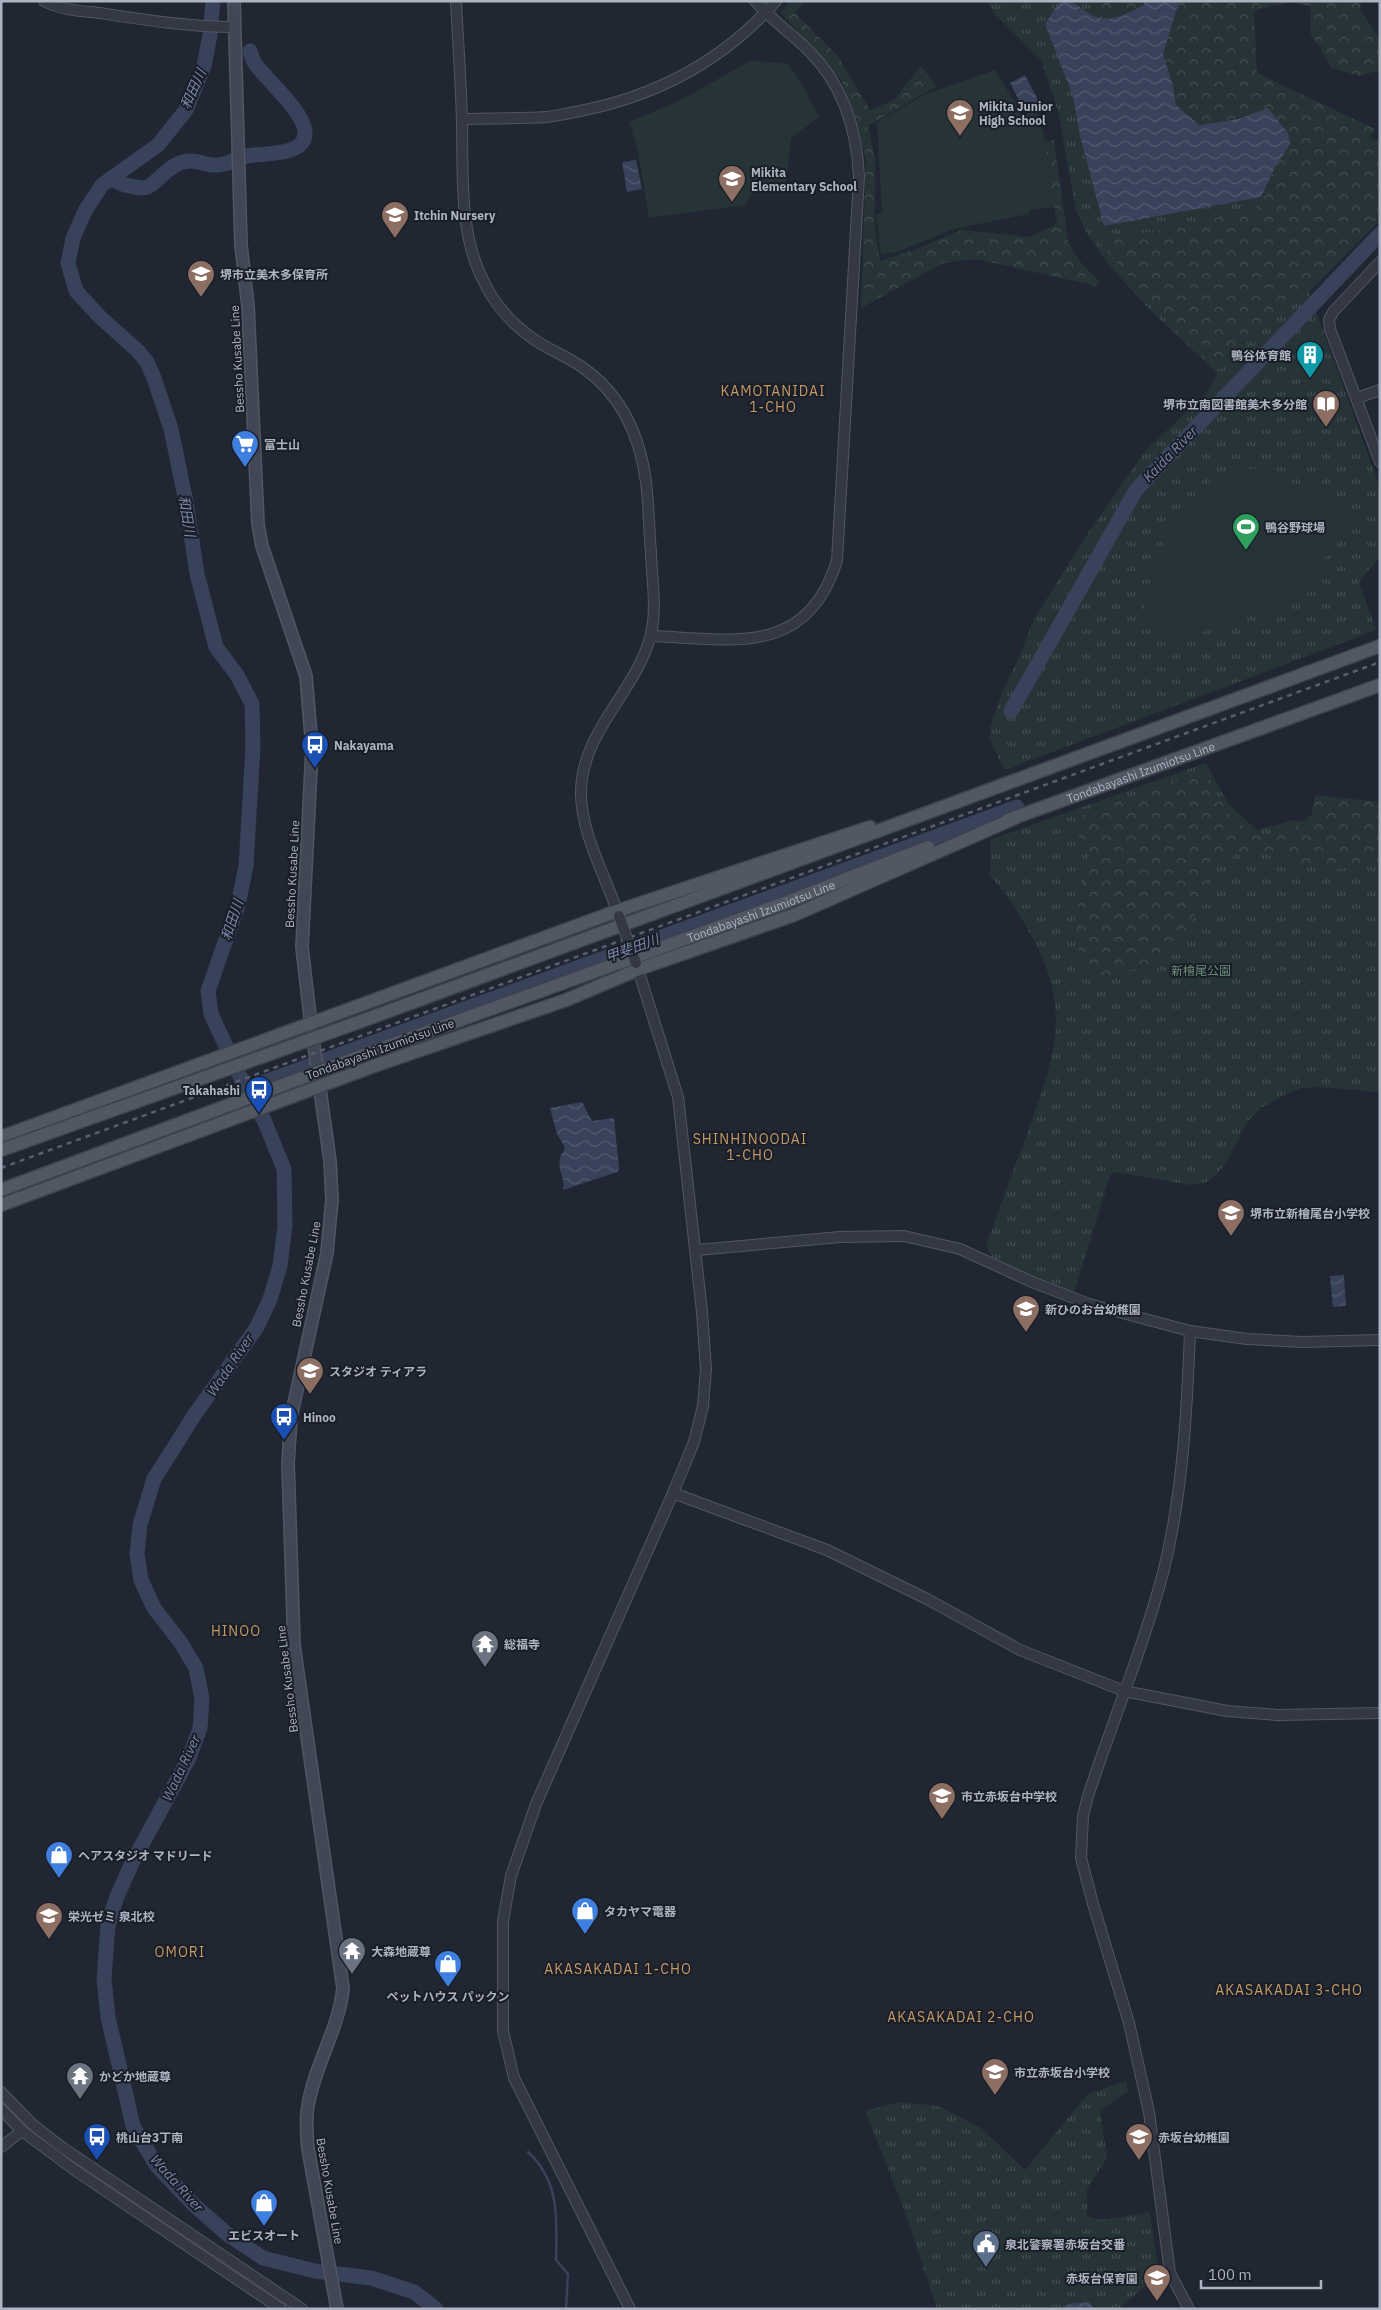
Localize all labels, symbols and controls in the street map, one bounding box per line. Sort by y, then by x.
water label: 和田川 [176,64,211,112]
school or university icon: Mikita Junior High School [945,98,975,137]
place label: Mikita Junior High School [979,99,1053,128]
school or university icon: Mikita Elementary School [717,164,747,203]
place label: Mikita Elementary School [751,165,857,194]
school or university icon: Itchin Nursery [380,200,410,239]
place label: Itchin Nursery [414,208,496,223]
school or university icon: 堺市立美木多保育所 [186,259,216,298]
place label: 堺市立美木多保育所 [220,267,328,282]
street label: Bessho Kusabe Line [227,304,247,413]
building icon: 鴨谷体育館 [1295,340,1325,379]
place label: 鴨谷体育館 [1231,348,1291,363]
district label: KAMOTANIDAI 1-CHO [720,382,826,416]
library icon: 堺市立南図書館美木多分館 [1311,389,1341,428]
place label: 堺市立南図書館美木多分館 [1163,397,1307,412]
water label: Kaida River [1139,422,1202,486]
supermarket icon: 富士山 [230,429,260,468]
place label: 富士山 [264,437,300,452]
water label: 和田川 [174,494,200,540]
sports icon: 鴨谷野球場 [1231,512,1261,551]
place label: 鴨谷野球場 [1265,520,1325,535]
bus stop icon: Nakayama [300,730,330,769]
place label: Nakayama [334,738,394,753]
street label: Tondabayashi Izumiotsu Line [1064,738,1217,806]
street label: Bessho Kusabe Line [282,819,302,928]
street label: Tondabayashi Izumiotsu Line [685,876,837,945]
water label: 和田川 [217,895,248,943]
water label: 甲斐田川 [603,929,663,966]
park label: 新檜尾公園 [1171,963,1231,978]
street label: Tondabayashi Izumiotsu Line [304,1015,456,1083]
bus stop icon: Takahashi [244,1075,274,1114]
place label: Takahashi [183,1083,240,1098]
district label: SHINHINOODAI 1-CHO [693,1130,807,1164]
school or university icon: 堺市立新檜尾台小学校 [1216,1198,1246,1237]
place label: 堺市立新檜尾台小学校 [1250,1206,1370,1221]
street label: Bessho Kusabe Line [288,1219,324,1328]
school or university icon: 新ひのお台幼稚園 [1011,1294,1041,1333]
place label: 新ひのお台幼稚園 [1045,1302,1141,1317]
water label: Wada River [203,1330,258,1399]
school or university icon: スタジオ ティアラ [295,1356,325,1395]
place label: スタジオ ティアラ [329,1364,427,1379]
bus stop icon: Hinoo [269,1402,299,1441]
place label: Hinoo [303,1410,336,1425]
district label: HINOO [211,1622,261,1640]
street label: Bessho Kusabe Line [273,1624,301,1733]
temple icon: 総福寺 [470,1629,500,1668]
place label: 総福寺 [504,1637,540,1652]
water label: Wada River [158,1731,205,1804]
school or university icon: 市立赤坂台中学校 [927,1781,957,1820]
place label: 市立赤坂台中学校 [961,1789,1057,1804]
shop icon: ヘアスタジオ マドリード [44,1840,74,1879]
place label: ヘアスタジオ マドリード [78,1848,213,1863]
shop icon: タカヤマ電器 [570,1896,600,1935]
school or university icon: 栄光ゼミ 泉北校 [34,1901,64,1940]
place label: タカヤマ電器 [604,1904,677,1919]
place label: 栄光ゼミ 泉北校 [68,1909,155,1924]
temple icon: 大森地蔵尊 [337,1936,367,1975]
district label: OMORI [155,1943,205,1961]
place label: 大森地蔵尊 [371,1944,431,1959]
shop icon: ペットハウス パックン [433,1949,463,1988]
district label: AKASAKADAI 1-CHO [544,1960,692,1978]
district label: AKASAKADAI 3-CHO [1215,1981,1363,1999]
place label: ペットハウス パックン [387,1989,509,2004]
district label: AKASAKADAI 2-CHO [887,2008,1035,2026]
school or university icon: 市立赤坂台小学校 [980,2057,1010,2096]
temple icon: かどか地蔵尊 [65,2061,95,2100]
place label: 市立赤坂台小学校 [1014,2065,1110,2080]
place label: かどか地蔵尊 [99,2069,171,2084]
bus stop icon: 桃山台3丁南 [82,2122,112,2161]
school or university icon: 赤坂台幼稚園 [1124,2122,1154,2161]
place label: 桃山台3丁南 [116,2130,183,2145]
place label: 赤坂台幼稚園 [1158,2130,1230,2145]
street label: Bessho Kusabe Line [313,2137,347,2246]
water label: Wada River [147,2151,208,2216]
shop icon: エビスオート [249,2188,279,2227]
place label: エビスオート [228,2228,300,2243]
public building icon: 泉北警察署赤坂台交番 [971,2229,1001,2268]
place label: 泉北警察署赤坂台交番 [1005,2237,1126,2252]
scale bar [1201,2258,1321,2290]
school or university icon: 赤坂台保育園 [1142,2263,1172,2302]
text: 100 m [1208,2265,1252,2284]
place label: 赤坂台保育園 [1066,2271,1138,2286]

